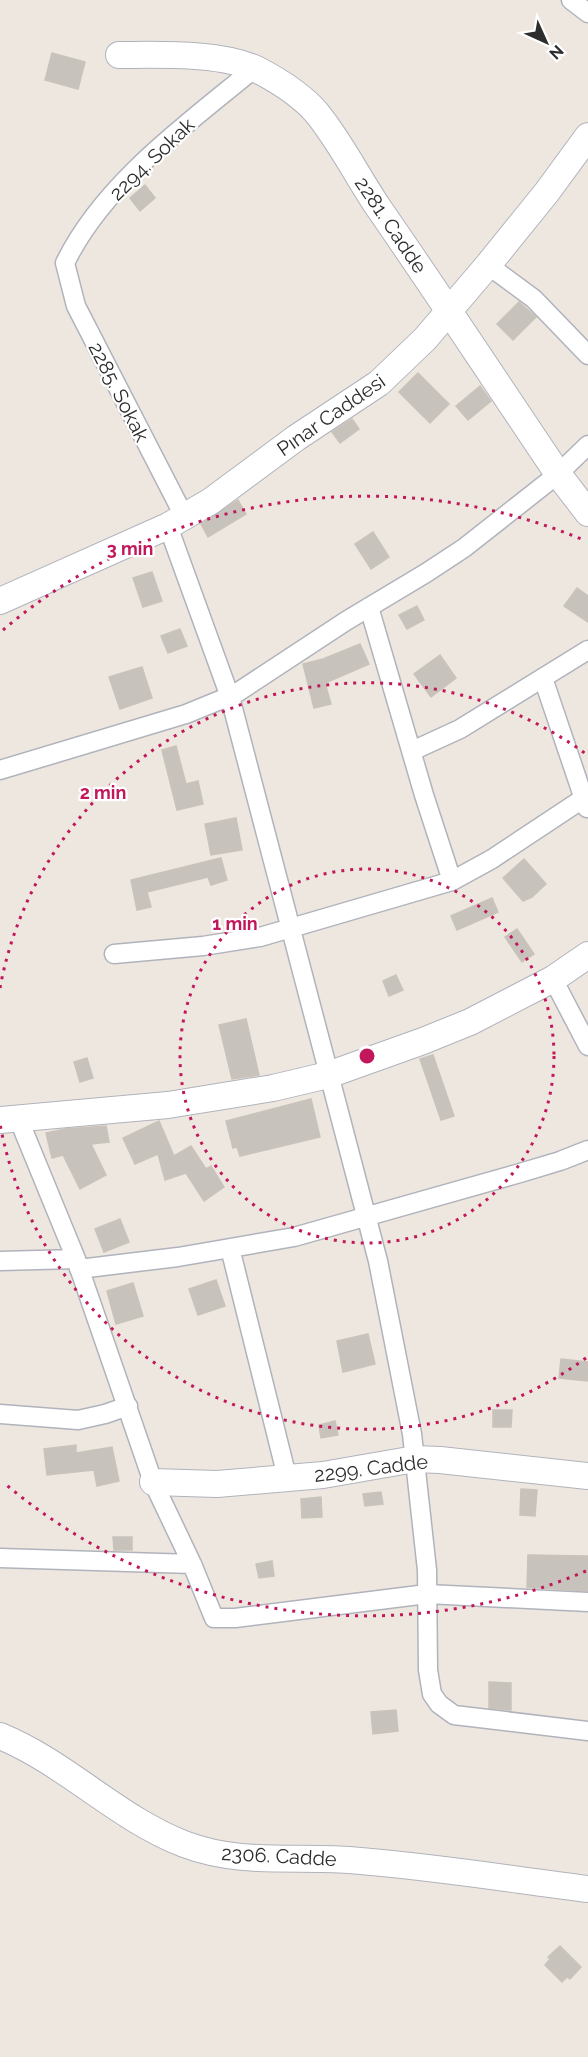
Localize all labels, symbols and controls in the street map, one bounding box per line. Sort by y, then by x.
north arrow [516,12,576,72]
text: N [545,41,567,63]
street label: 2294. Sokak [105,112,200,205]
street label: 2281. Cadde [350,172,432,278]
street label: 2285. Sokak [84,338,155,446]
street label: Pınar Caddesi [272,369,390,461]
text: 3 min [107,538,153,559]
text: 2 min [80,782,126,803]
text: 1 min [212,913,258,934]
centre of rings [357,1046,377,1066]
street label: 2299. Cadde [313,1449,429,1487]
street label: 2306. Cadde [221,1841,338,1871]

